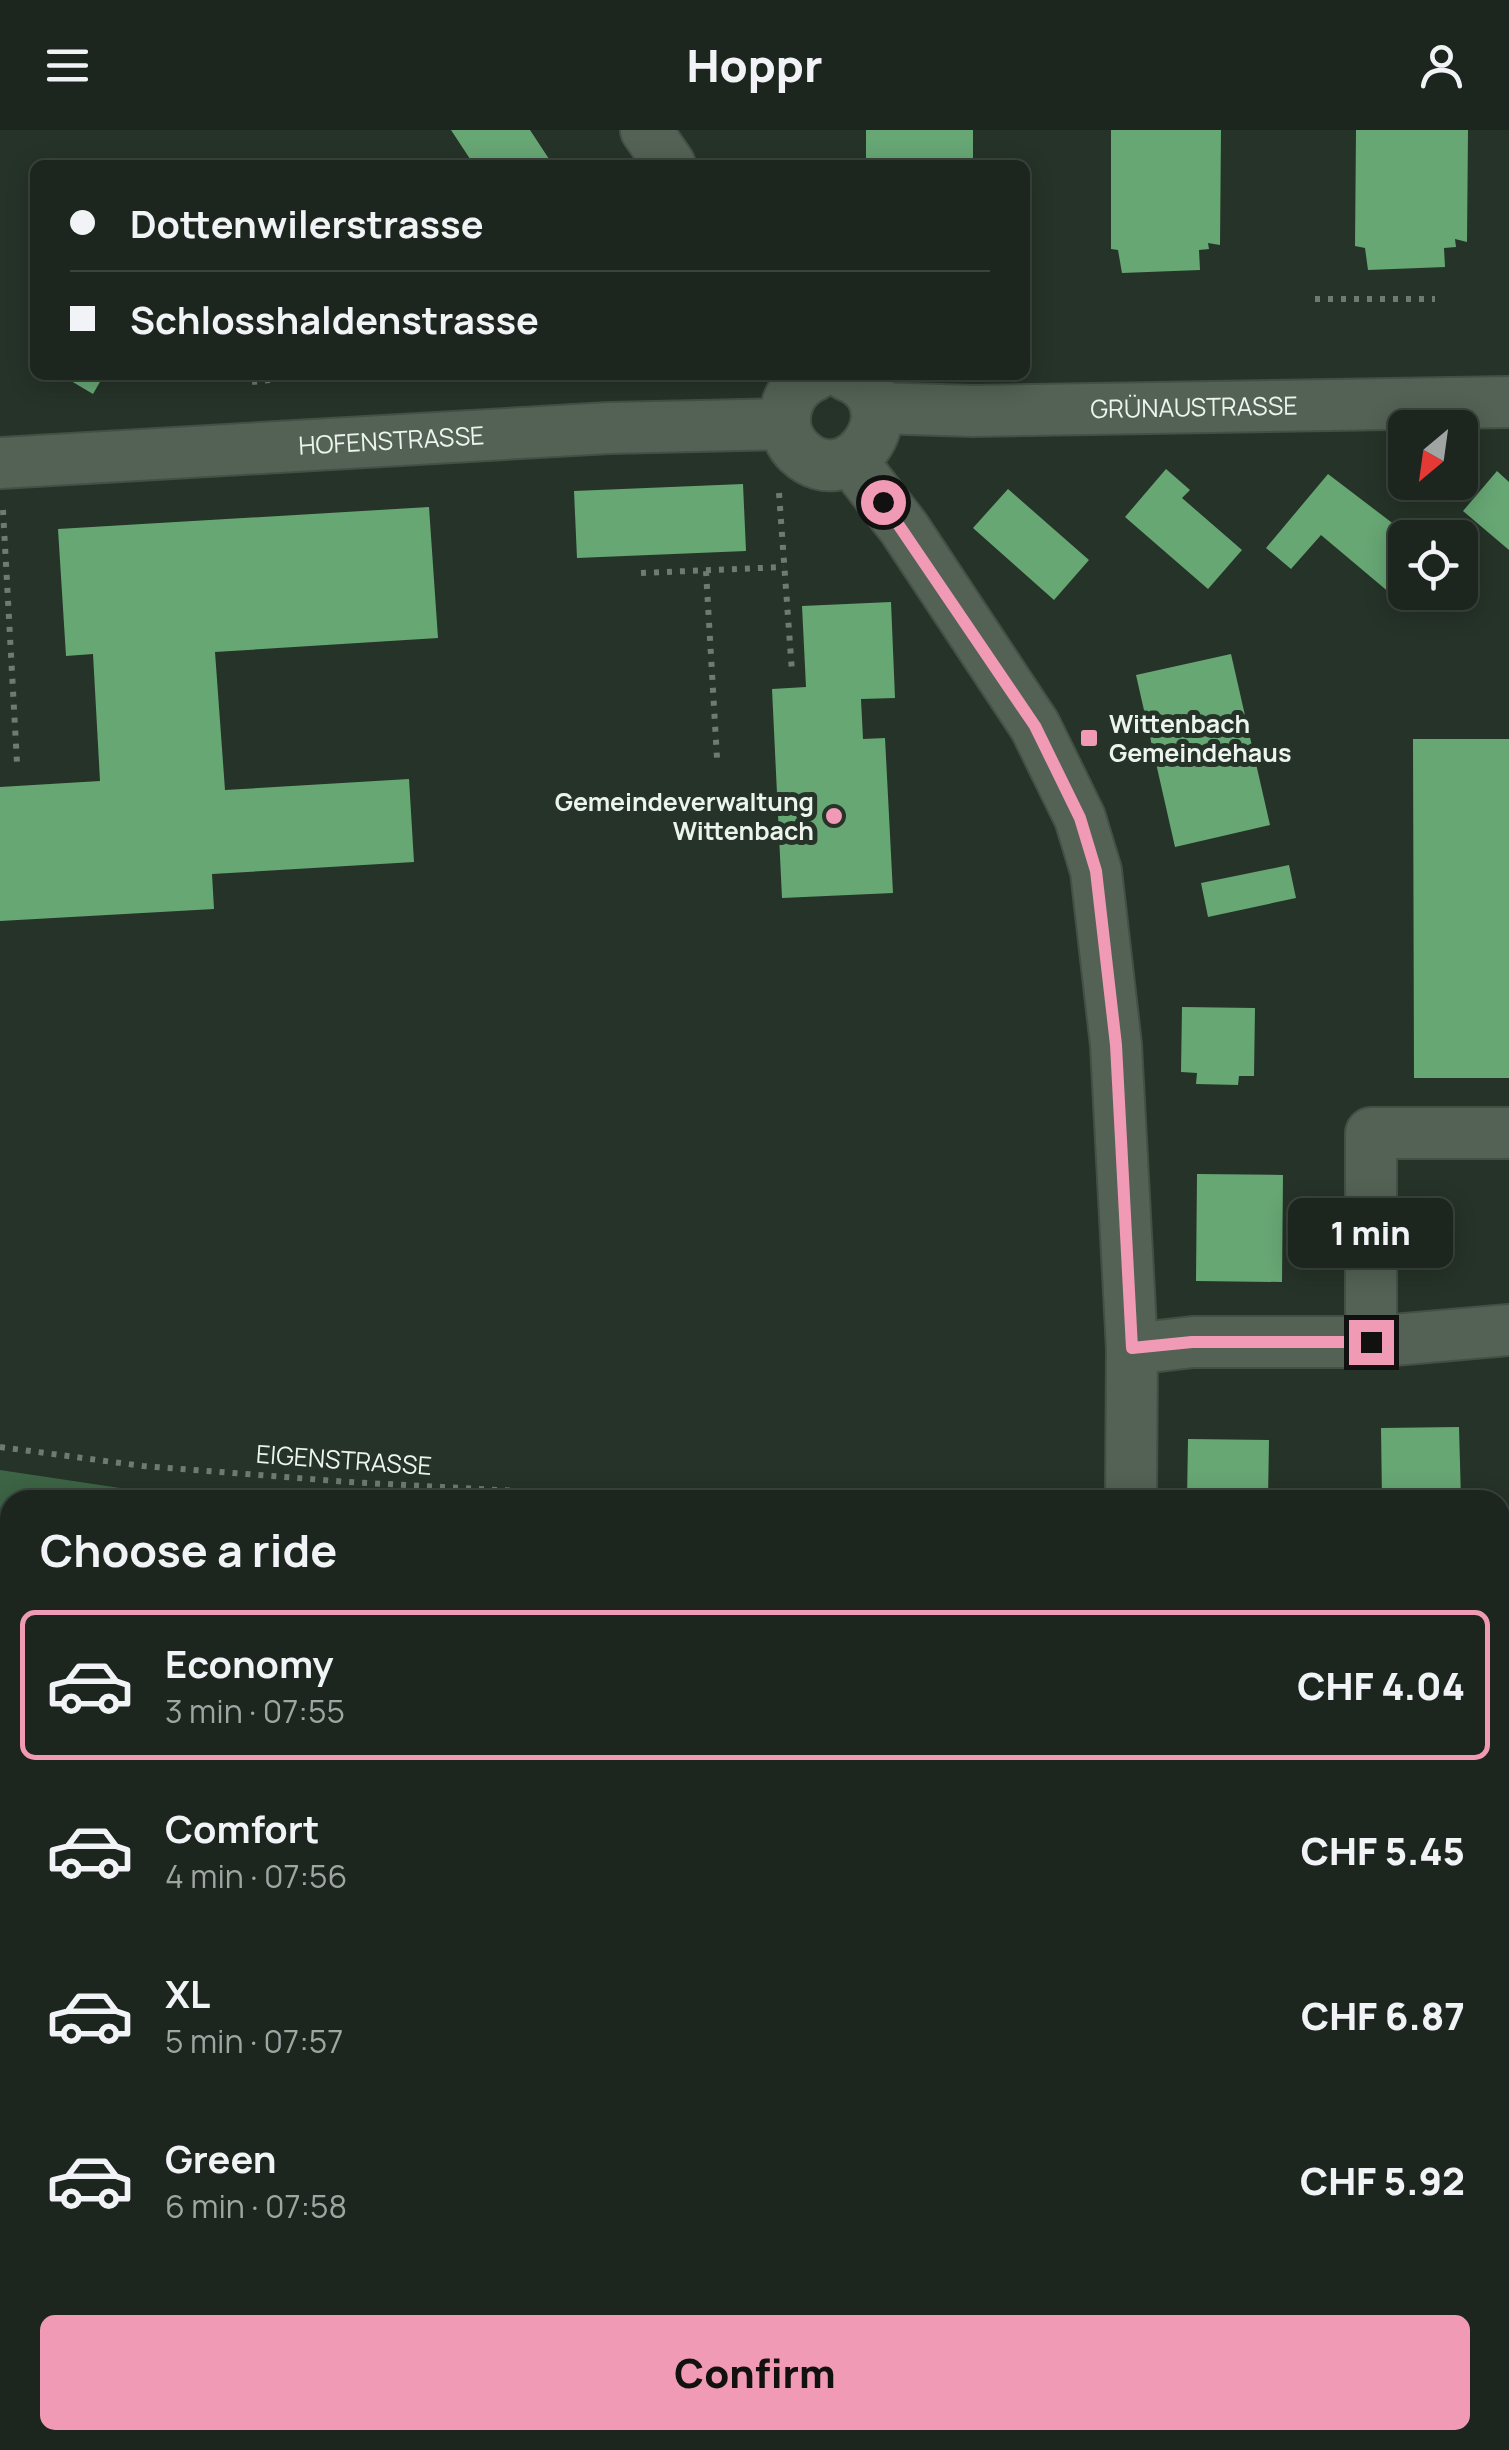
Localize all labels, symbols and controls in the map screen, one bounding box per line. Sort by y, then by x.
text: Hoppr [687,34,822,96]
icon: menu [40,38,95,93]
icon: person [1414,38,1469,93]
text: Dottenwilerstrasse [130,197,484,249]
text: Schlosshaldenstrasse [130,293,539,345]
street label: GRÜNAUSTRASSE [1090,388,1298,426]
north arrow [1388,410,1478,500]
map controls [1388,410,1478,610]
street label: HOFENSTRASSE [297,417,485,463]
route start [861,480,906,525]
button: locate [1388,520,1478,610]
place label: Wittenbach Gemeindehaus [1109,706,1291,770]
marker: Wittenbach Gemeindehaus [1078,727,1100,749]
place label: Gemeindeverwaltung Wittenbach [555,784,814,848]
marker: Gemeindeverwaltung Wittenbach [823,805,845,827]
callout: 1 min [1288,1197,1454,1267]
text: 1 min [1330,1211,1411,1255]
route end [1349,1320,1394,1365]
street label: EIGENSTRASSE [255,1436,433,1483]
text: Choose a ride [40,1519,337,1581]
text: Economy [165,1637,334,1689]
icon: car [45,1640,135,1730]
text: CHF 4.04 [1297,1659,1465,1711]
text: 3 min · 07:55 [165,1689,345,1733]
text: Comfort [165,1802,319,1854]
icon: car [45,1805,135,1895]
text: CHF 5.45 [1301,1824,1465,1876]
text: 4 min · 07:56 [165,1854,347,1898]
text: XL [165,1967,210,2019]
icon: car [45,1970,135,2060]
text: CHF 6.87 [1301,1989,1465,2041]
text: 5 min · 07:57 [165,2019,343,2063]
text: Green [165,2132,277,2184]
icon: car [45,2135,135,2225]
text: CHF 5.92 [1300,2154,1465,2206]
text: 6 min · 07:58 [165,2184,347,2228]
button: Confirm [40,2315,1470,2430]

